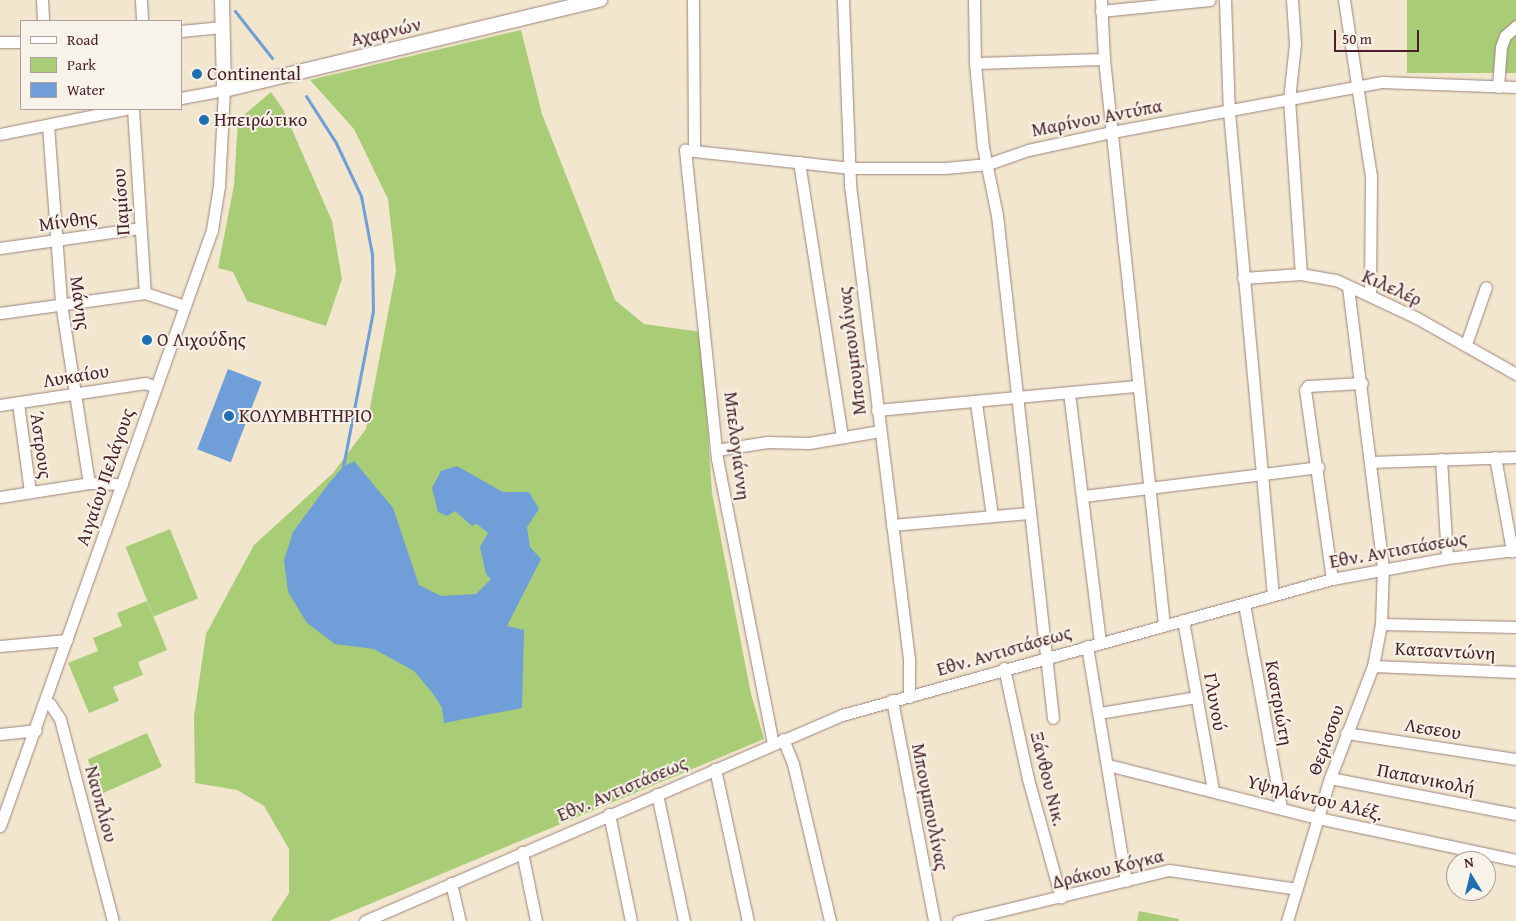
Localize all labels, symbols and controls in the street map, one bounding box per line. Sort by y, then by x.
street label: Αχαρνών [348,13,424,51]
legend [20,20,182,110]
scale bar [1336,20,1421,52]
text: 50 m [1342,28,1372,49]
text: Road [67,29,98,50]
text: Park [67,54,96,75]
place label: Continental [207,63,301,85]
marker: Continental [191,68,203,80]
text: Water [67,79,105,100]
street label: Μαρίνου Αντύπα [1030,94,1164,142]
place label: Ηπειρώτικο [214,109,307,131]
marker: Ηπειρώτικο [198,114,210,126]
street label: Παμίσου [107,167,135,237]
street label: Μίνθης [37,206,99,236]
street label: Κιλελέρ [1359,265,1425,311]
street label: Μάνης [65,275,95,331]
street label: Μπουμπουλίνας [833,286,871,416]
place label: Ο Λιχούδης [157,329,246,351]
marker: Ο Λιχούδης [141,334,153,346]
street label: Λυκαίου [41,360,111,392]
street label: Μπελογιάννη [719,390,755,502]
street label: Αιγαίου Πελάγους [71,405,139,549]
place label: ΚΟΛΥΜΒΗΤΗΡΙΟ [239,405,372,427]
street label: Άστρους [25,410,57,480]
marker: ΚΟΛΥΜΒΗΤΗΡΙΟ [223,410,235,422]
street label: Εθν. Αντιστάσεως [1328,527,1468,573]
street label: Εθν. Αντιστάσεως [934,621,1074,681]
street label: Κατσαντώνη [1394,637,1496,665]
street label: Καστριώτη [1260,659,1298,747]
street label: Γλυνού [1199,671,1231,733]
street label: Θερίσσου [1303,702,1349,778]
street label: Λεσεου [1403,713,1463,745]
street label: Ξάνθου Νικ. [1025,730,1071,828]
street label: Μπουμπουλίνας [906,741,954,873]
street label: Εθν. Αντιστάσεως [554,751,690,827]
street label: Παπανικολή [1375,758,1477,800]
street label: Ναυπλίου [80,763,122,845]
street label: Υψηλάντου Αλέξ. [1245,770,1385,826]
street label: Δράκου Κόγκα [1050,844,1166,894]
north arrow [1446,851,1496,901]
text: N [1463,852,1475,873]

